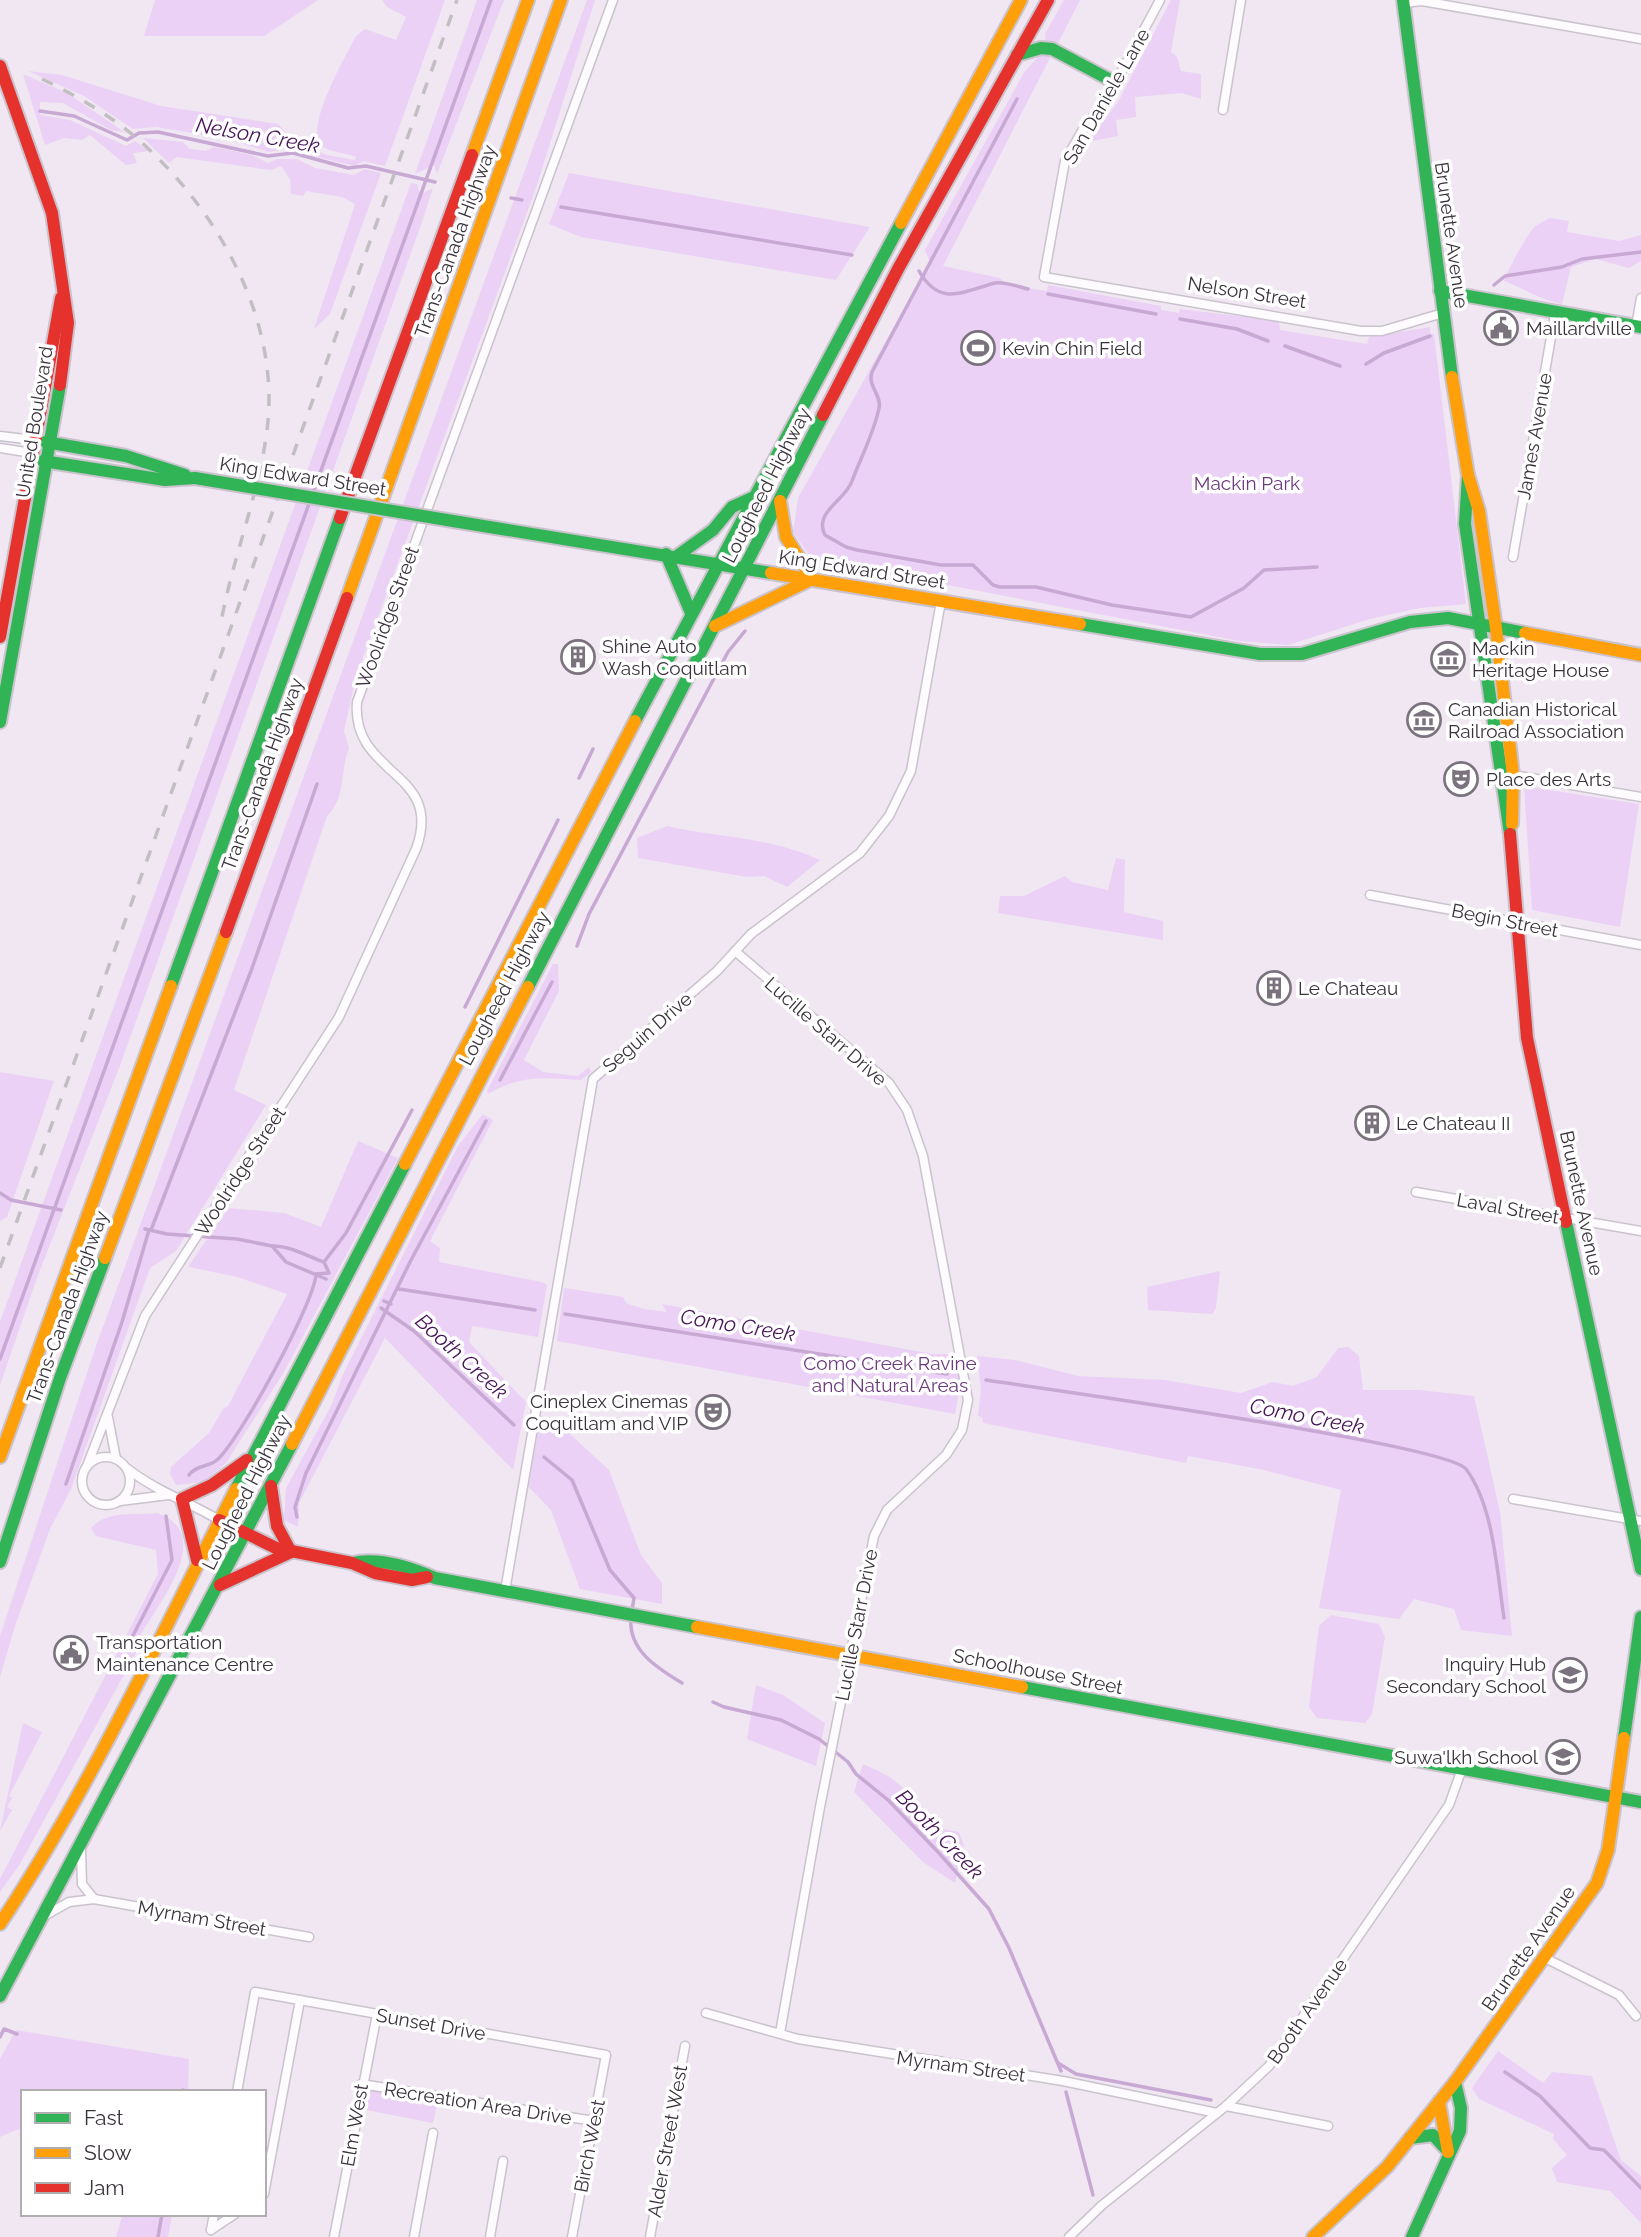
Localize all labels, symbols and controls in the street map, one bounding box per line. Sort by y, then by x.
street label: San Daniele Lane [1058,24,1154,168]
water label: Nelson Creek [194,112,322,158]
street label: Trans-Canada Highway [410,142,500,340]
street label: Brunette Avenue [1431,160,1473,310]
street label: Nelson Street [1186,272,1309,312]
public building icon: Maillardville [1482,309,1520,347]
place label: Maillardville [1526,317,1632,339]
sports icon: Kevin Chin Field [959,329,997,367]
place label: Kevin Chin Field [1002,337,1142,359]
street label: United Boulevard [11,345,57,499]
street label: James Avenue [1512,371,1556,501]
street label: Lougheed Highway [717,404,815,566]
street label: King Edward Street [218,452,389,500]
park label: Mackin Park [1194,472,1300,494]
street label: Woolridge Street [351,542,423,691]
street label: King Edward Street [777,545,948,593]
place label: Shine Auto Wash Coquitlam [602,635,747,679]
place label: Mackin Heritage House [1472,637,1609,681]
building icon: Shine Auto Wash Coquitlam [559,638,597,676]
museum icon: Mackin Heritage House [1429,640,1467,678]
street label: Trans-Canada Highway [217,675,307,873]
place label: Canadian Historical Railroad Association [1448,698,1624,742]
museum icon: Canadian Historical Railroad Association [1405,701,1443,739]
theatre icon: Place des Arts [1442,760,1480,798]
place label: Place des Arts [1486,768,1611,790]
street label: Begin Street [1450,899,1561,941]
street label: Lougheed Highway [454,907,554,1069]
building icon: Le Chateau [1255,969,1293,1007]
street label: Lucille Starr Drive [761,972,891,1090]
place label: Le Chateau [1298,977,1398,999]
street label: Seguin Drive [598,987,696,1077]
street label: Woolridge Street [190,1102,290,1240]
building icon: Le Chateau II [1353,1104,1391,1142]
place label: Le Chateau II [1396,1112,1511,1134]
street label: Brunette Avenue [1556,1129,1608,1277]
street label: Laval Street [1455,1188,1561,1228]
street label: Trans-Canada Highway [22,1208,112,1406]
water label: Como Creek [679,1304,797,1346]
water label: Booth Creek [411,1308,513,1404]
park label: Como Creek Ravine and Natural Areas [803,1352,977,1396]
place label: Cineplex Cinemas Coquitlam and VIP [525,1390,688,1434]
theatre icon: Cineplex Cinemas Coquitlam and VIP [694,1393,732,1431]
water label: Como Creek [1248,1393,1366,1439]
street label: Lougheed Highway [197,1411,295,1573]
street label: Lucille Starr Drive [830,1547,882,1703]
place label: Transportation Maintenance Centre [96,1631,273,1675]
public building icon: Transportation Maintenance Centre [52,1634,90,1672]
street label: Schoolhouse Street [951,1644,1125,1698]
place label: Inquiry Hub Secondary School [1386,1653,1547,1697]
school or university icon: Inquiry Hub Secondary School [1551,1656,1589,1694]
school or university icon: Suwa'lkh School [1544,1738,1582,1776]
place label: Suwa'lkh School [1394,1746,1539,1768]
water label: Booth Creek [891,1784,989,1884]
street label: Brunette Avenue [1477,1881,1579,2015]
street label: Myrnam Street [136,1896,269,1940]
street label: Booth Avenue [1263,1954,1351,2068]
street label: Sunset Drive [375,2004,487,2044]
street label: Myrnam Street [895,2046,1028,2086]
street label: Alder Street West [643,2063,691,2219]
street label: Recreation Area Drive [383,2077,573,2129]
street label: Elm West [336,2081,372,2168]
legend [21,2090,266,2216]
street label: Birch West [569,2097,609,2194]
text: Fast [84,2105,124,2130]
text: Slow [84,2140,132,2165]
text: Jam [84,2175,125,2200]

